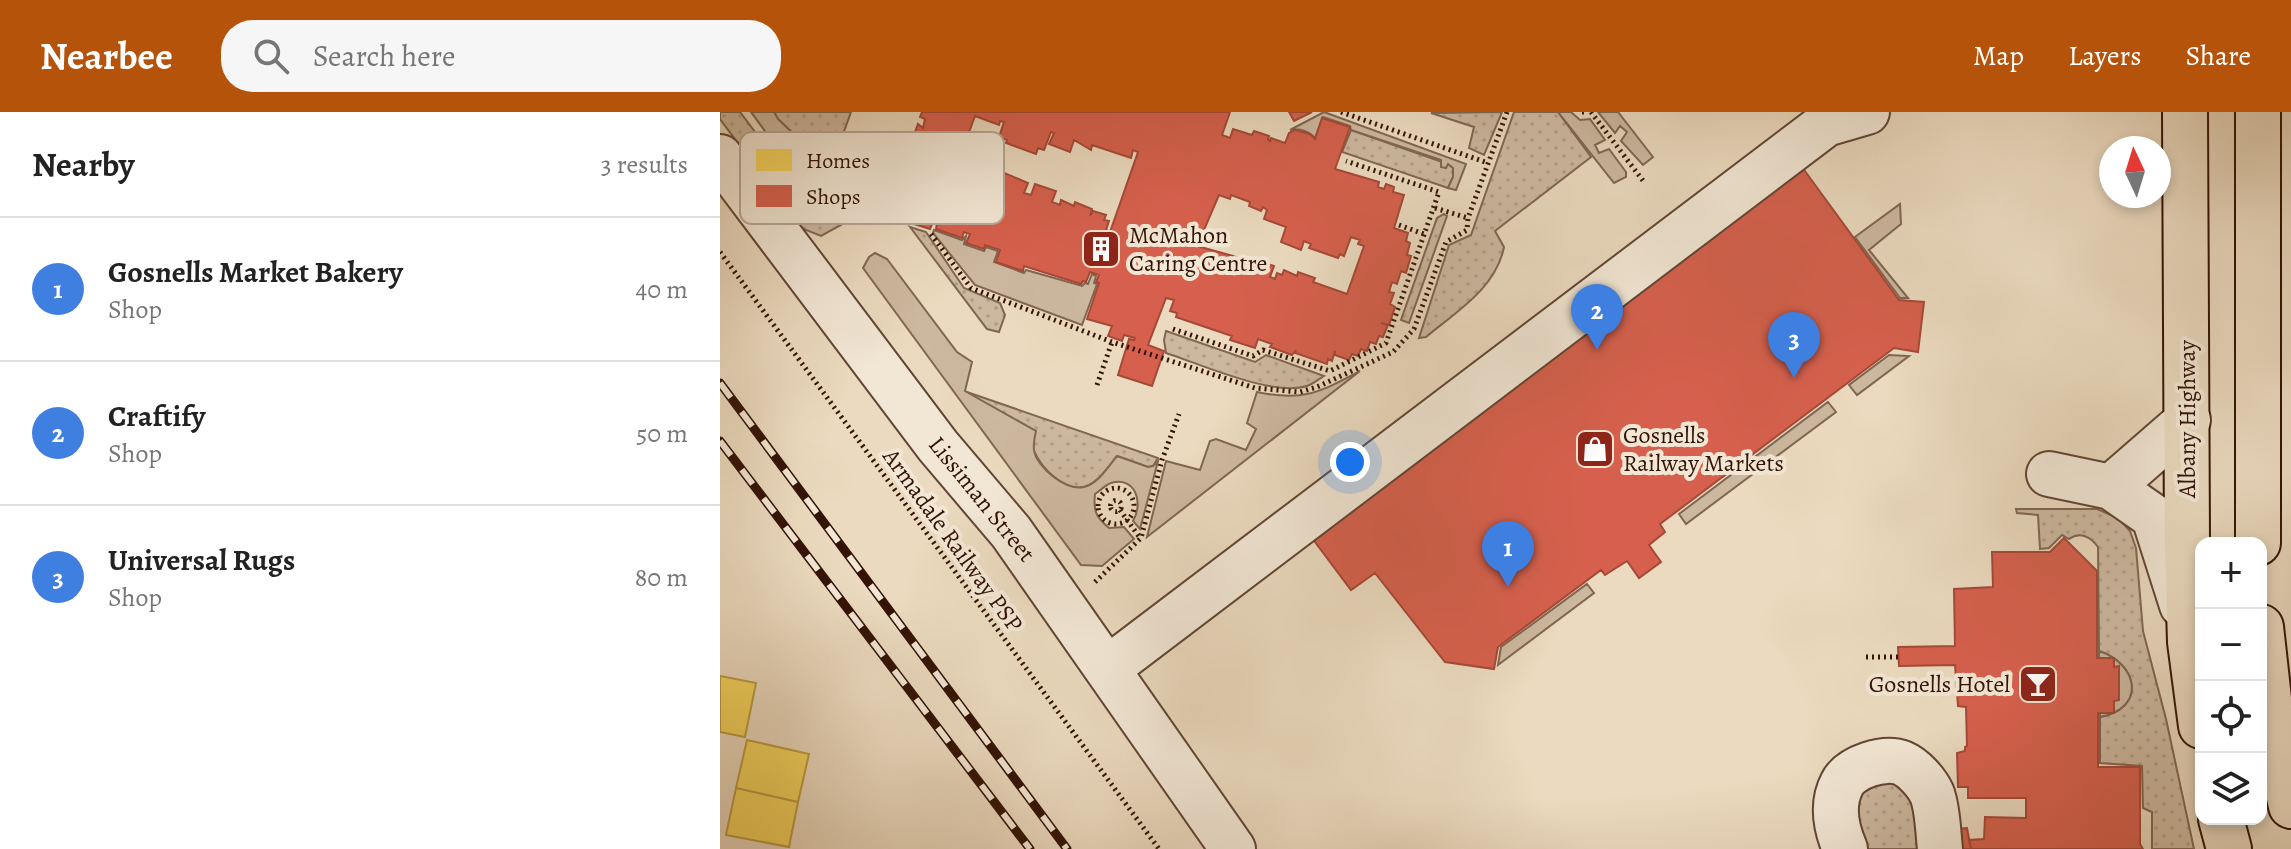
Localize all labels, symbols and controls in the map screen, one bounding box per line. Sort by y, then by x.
search box [221,20,781,92]
text: Nearbee [40,30,173,82]
icon: search [249,34,293,78]
text: Search here [313,36,455,76]
text: Map [1973,37,2024,75]
text: Layers [2068,37,2141,75]
text: Share [2185,37,2251,75]
legend [740,132,1004,224]
north arrow [2099,136,2171,208]
text: Nearby [32,141,135,188]
text: Homes [806,146,870,176]
text: 3 results [601,147,688,182]
text: Shops [806,182,861,212]
place label: McMahon Caring Centre [1129,219,1267,279]
building icon: McMahon Caring Centre [1080,228,1122,270]
text: Gosnells Market Bakery [108,252,403,292]
text: 1 [53,272,63,307]
text: 40 m [636,272,688,307]
pin: 2 [1571,284,1623,350]
text: Shop [108,292,162,327]
pin: 3 [1768,312,1820,378]
street label: Albany Highway [2171,340,2203,499]
text: Craftify [108,396,206,436]
text: 2 [52,416,64,451]
text: 50 m [636,416,688,451]
place label: Gosnells Railway Markets [1623,419,1784,479]
shop icon: Gosnells Railway Markets [1574,428,1616,470]
street label: Lissiman Street [921,429,1043,569]
text: Shop [108,436,162,471]
street label: Armadale Railway PSP [875,441,1030,638]
your location [1330,442,1370,482]
pin: 1 [1482,521,1534,587]
map controls [2195,537,2267,825]
button: + [2195,537,2267,609]
text: Universal Rugs [108,540,295,580]
text: 3 [52,560,64,595]
text: 80 m [635,560,688,595]
text: Shop [108,580,162,615]
button: − [2195,609,2267,681]
bar icon: Gosnells Hotel [2017,663,2059,705]
place label: Gosnells Hotel [1869,668,2010,700]
button: locate [2195,681,2267,753]
button: layers [2195,753,2267,825]

